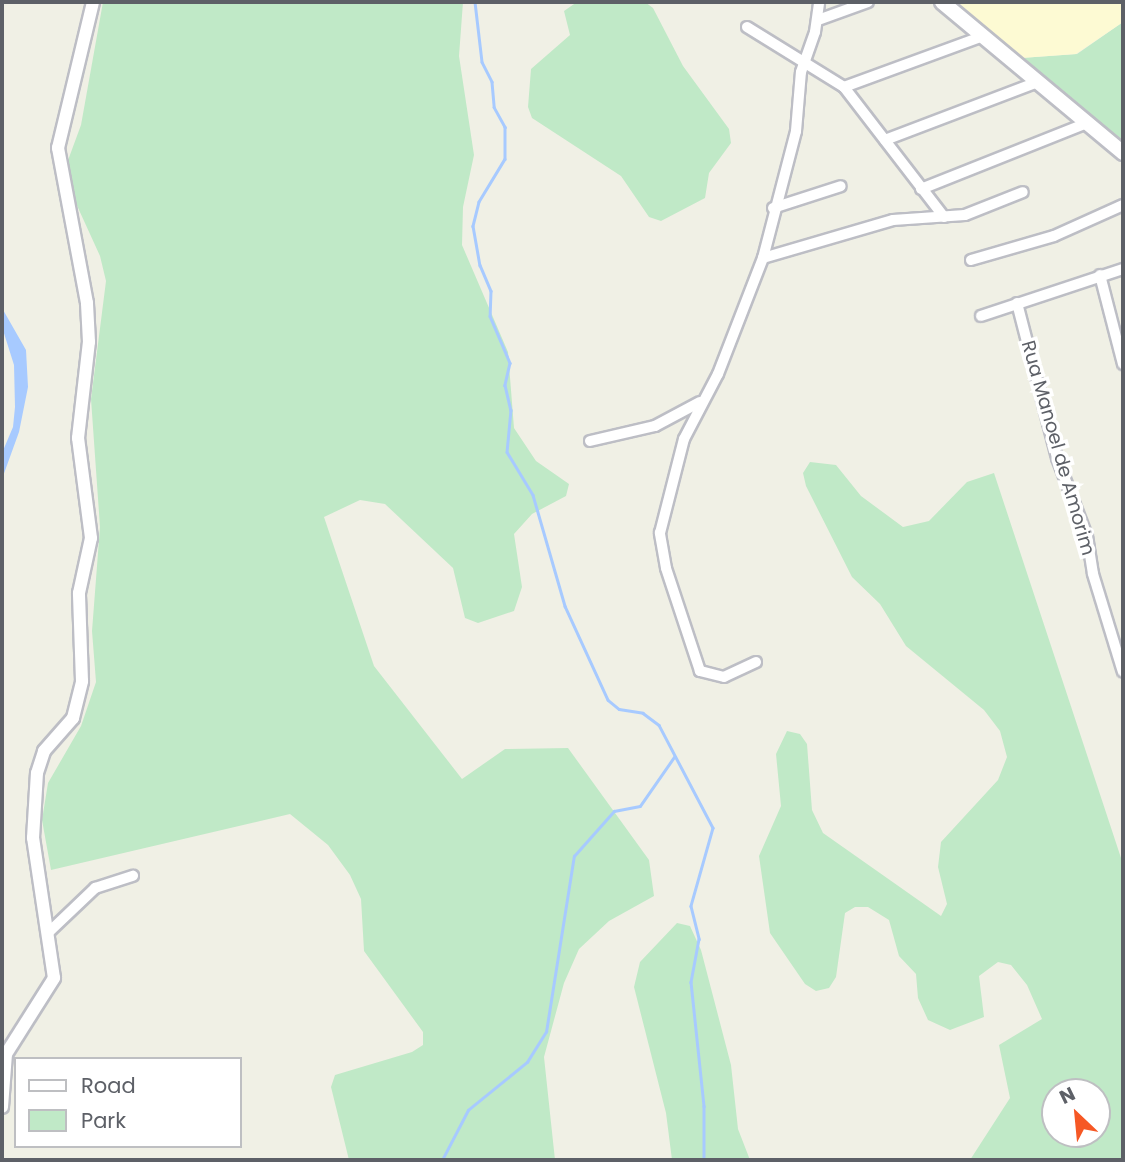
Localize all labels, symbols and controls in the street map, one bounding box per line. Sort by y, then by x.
street label: Rua Manoel de Amorim [1016,338,1100,558]
legend [14,1057,242,1148]
text: Road [81,1071,136,1100]
north arrow [1041,1078,1111,1148]
text: N [1055,1080,1080,1111]
text: Park [81,1106,126,1135]

